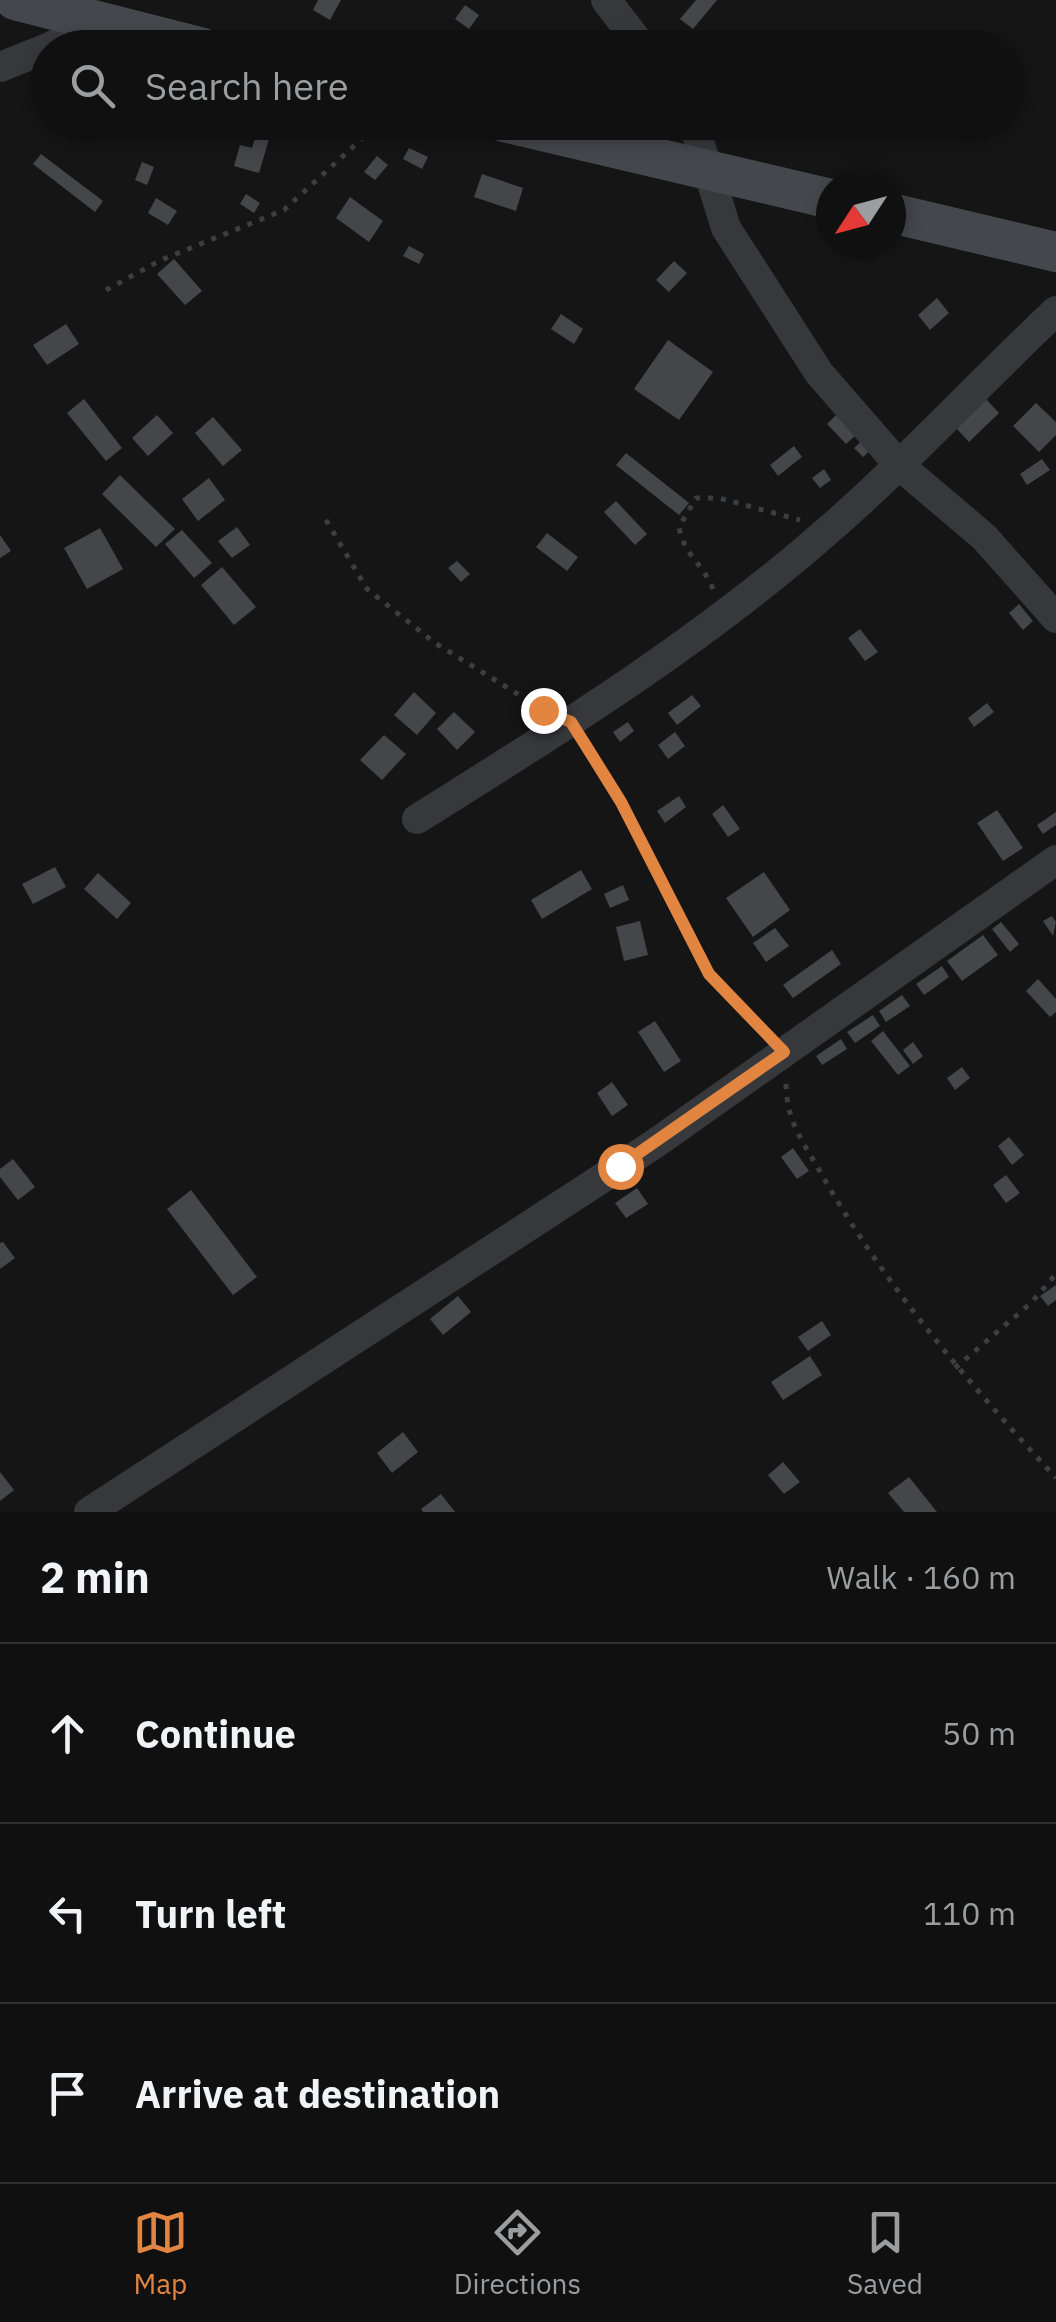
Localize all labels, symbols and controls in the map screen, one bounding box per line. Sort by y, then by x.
search box [30,30,1026,140]
icon: search [65,58,120,113]
text: Search here [145,61,349,110]
north arrow [816,170,906,260]
route end [521,688,567,734]
route start [598,1144,644,1190]
text: 2 min [40,1550,150,1605]
text: Walk · 160 m [827,1556,1016,1598]
icon: ahead [40,1706,95,1761]
text: Continue [135,1709,296,1758]
text: 50 m [942,1712,1016,1754]
icon: left [40,1886,95,1941]
text: Turn left [135,1889,286,1938]
text: 110 m [923,1892,1016,1934]
icon: arrive [40,2066,95,2121]
text: Arrive at destination [135,2069,500,2118]
tab: Map [133,2205,188,2302]
tab: Directions [454,2205,581,2302]
tab: Saved [847,2205,923,2302]

